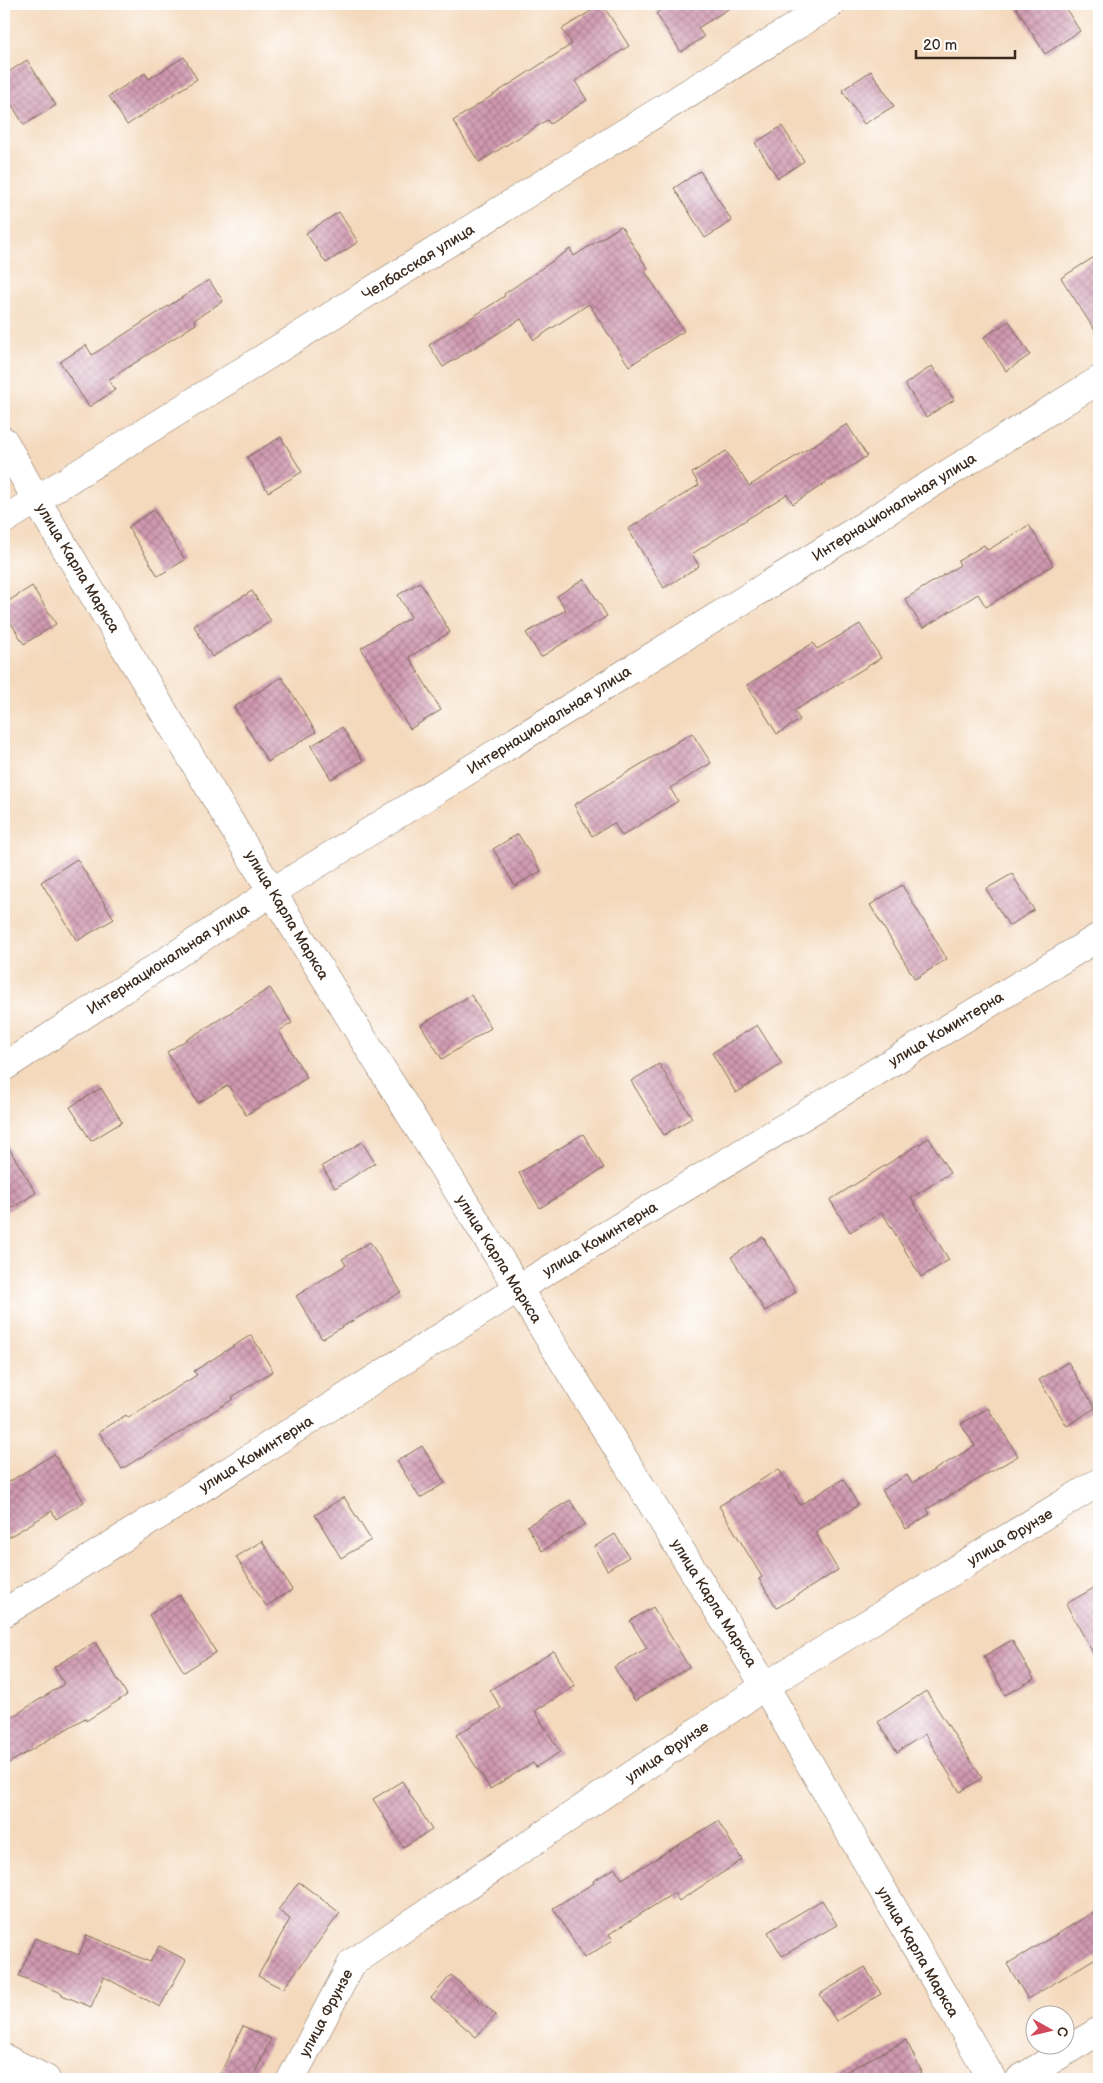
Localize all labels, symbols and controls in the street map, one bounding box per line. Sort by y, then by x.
scale bar [916,28,1014,60]
text: 20 m [923,36,957,55]
street label: Челбасская улица [358,220,478,305]
street label: Интернациональная улица [809,449,980,566]
street label: улица Карла Маркса [31,500,124,637]
street label: Интернациональная улица [464,662,635,779]
street label: улица Карла Маркса [240,847,333,984]
street label: Интернациональная улица [83,900,253,1019]
street label: улица Коминтерна [885,987,1007,1071]
street label: улица Карла Маркса [451,1192,546,1327]
street label: улица Коминтерна [539,1197,661,1281]
street label: улица Коминтерна [196,1412,317,1497]
street label: улица Фрунзе [964,1504,1057,1570]
street label: улица Карла Маркса [666,1536,761,1671]
street label: улица Фрунзе [622,1718,713,1787]
street label: улица Карла Маркса [872,1884,963,2021]
street label: улица Фрунзе [295,1966,358,2060]
north arrow [1026,2006,1076,2056]
text: С [1053,2026,1071,2038]

